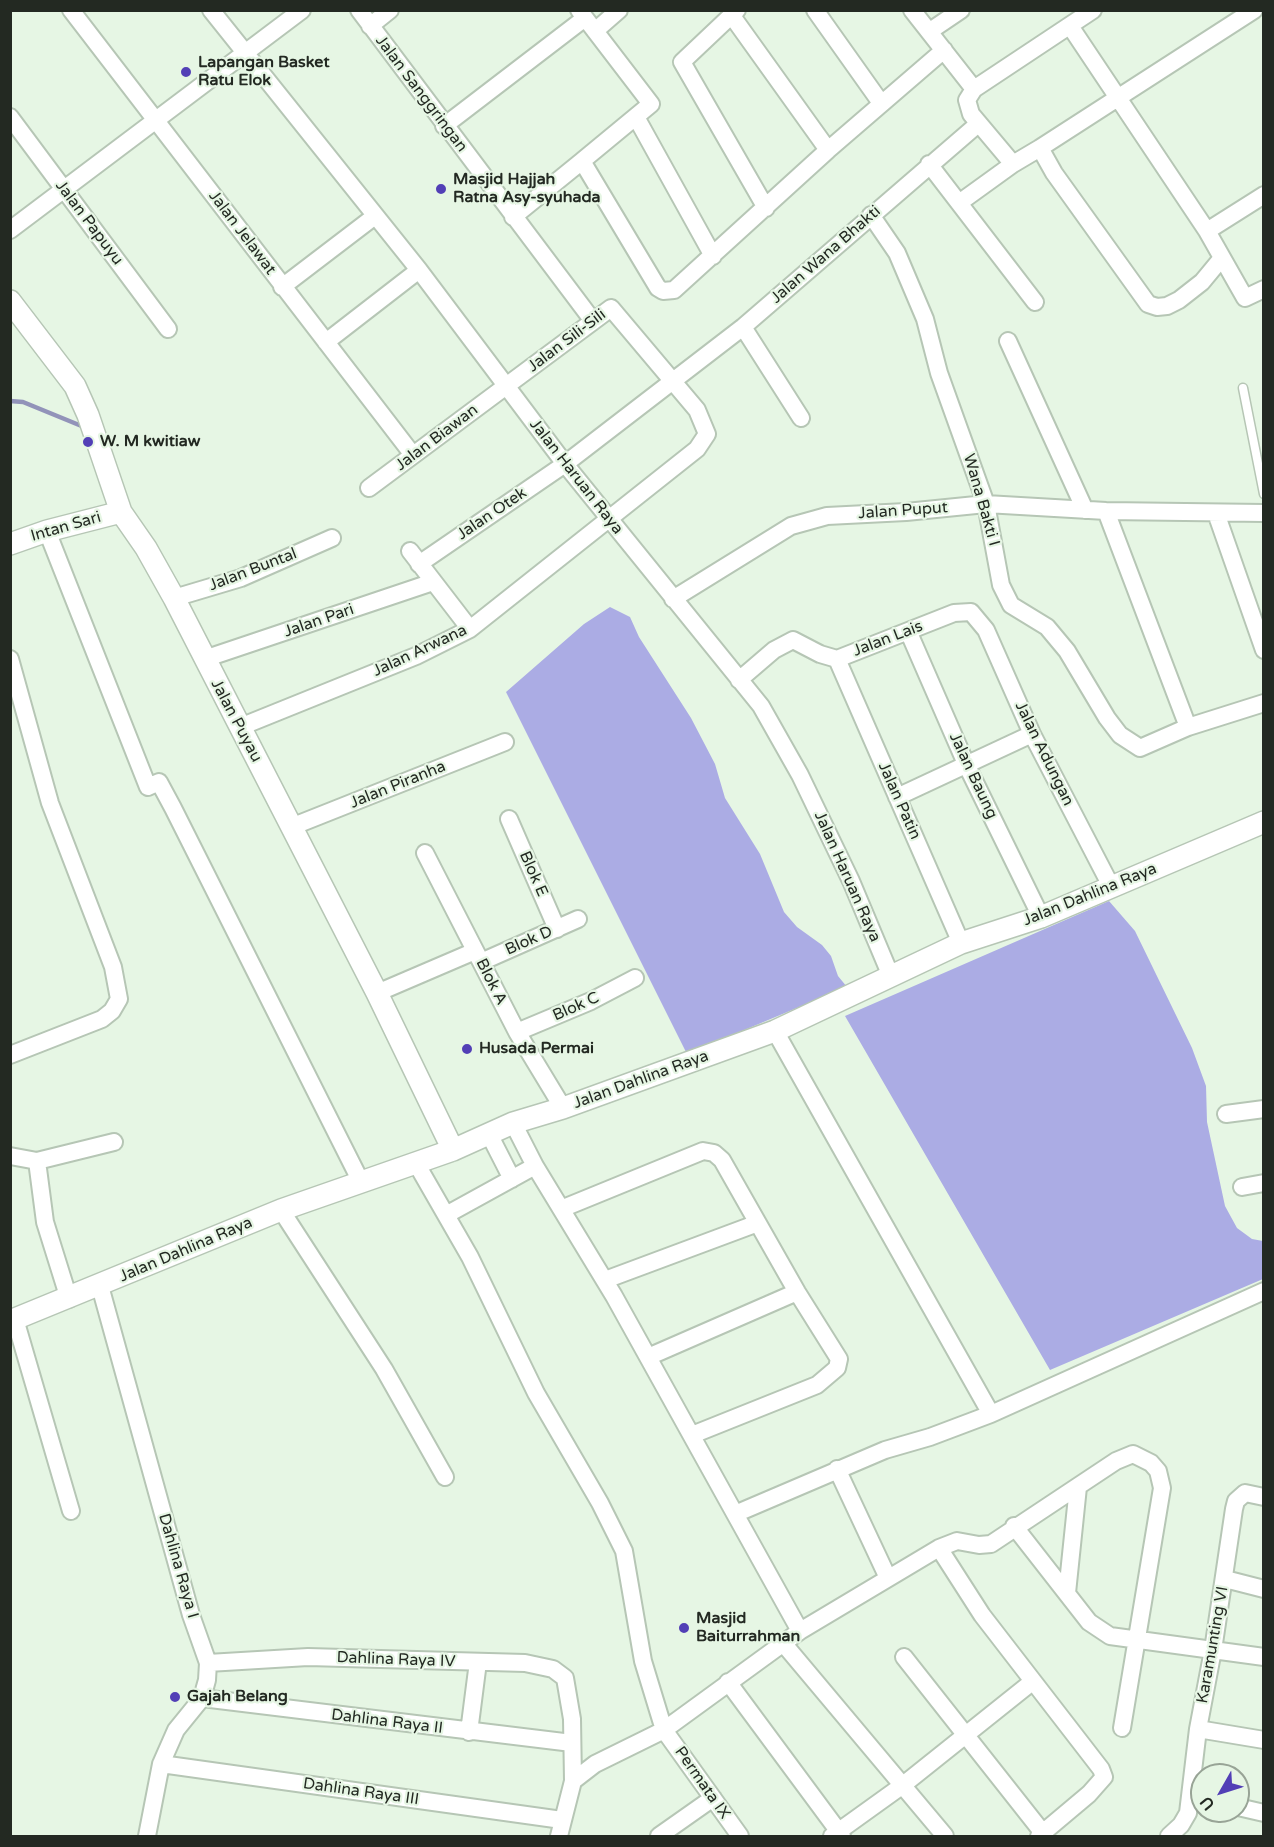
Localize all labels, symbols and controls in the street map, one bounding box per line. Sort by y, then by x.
street label: Jalan Sanggringan [371,32,471,156]
place label: Lapangan Basket Ratu Elok [198,53,330,91]
marker: Lapangan Basket Ratu Elok [179,65,193,79]
place label: Masjid Hajjah Ratna Asy-syuhada [453,170,601,208]
street label: Jalan Papuyu [51,177,127,269]
marker: Masjid Hajjah Ratna Asy-syuhada [434,182,448,196]
street label: Jalan Jelawat [204,187,280,279]
street label: Jalan Wana Bhakti [767,202,885,308]
street label: Jalan Sili-Sili [524,305,610,377]
street label: Jalan Biawan [392,401,482,475]
street label: Jalan Haruan Raya [525,416,627,538]
place label: W. M kwitiaw [100,432,200,452]
marker: W. M kwitiaw [81,435,95,449]
street label: Wana Bakti I [959,452,1003,548]
street label: Jalan Otek [453,484,531,544]
street label: Jalan Puput [858,498,948,524]
street label: Intan Sari [29,508,103,546]
street label: Jalan Buntal [206,544,300,596]
street label: Jalan Pari [281,600,357,642]
street label: Jalan Lais [850,617,926,661]
street label: Jalan Arwana [370,621,470,681]
street label: Jalan Puyau [206,676,266,766]
street label: Jalan Adungan [1010,699,1078,809]
street label: Jalan Baung [945,730,1001,822]
street label: Jalan Piranha [347,757,449,813]
street label: Jalan Patin [873,760,925,842]
street label: Jalan Haruan Raya [810,809,884,945]
street label: Blok E [515,848,551,900]
street label: Jalan Dahlina Raya [1020,859,1160,931]
street label: Blok D [502,922,556,960]
street label: Blok A [471,956,511,1008]
street label: Blok C [550,988,602,1026]
place label: Husada Permai [479,1039,594,1059]
marker: Husada Permai [460,1042,474,1056]
street label: Jalan Dahlina Raya [571,1047,711,1113]
street label: Jalan Dahlina Raya [117,1213,255,1287]
street label: Dahlina Raya I [154,1511,202,1621]
street label: Karamunting VI [1193,1585,1233,1705]
place label: Masjid Baiturrahman [696,1609,800,1647]
marker: Masjid Baiturrahman [677,1621,691,1635]
street label: Dahlina Raya IV [336,1648,456,1672]
place label: Gajah Belang [187,1687,288,1707]
marker: Gajah Belang [168,1690,182,1704]
street label: Dahlina Raya II [330,1706,444,1738]
street label: Permata IX [670,1743,734,1823]
north arrow [1190,1763,1250,1823]
street label: Dahlina Raya III [302,1774,420,1810]
text: U [1196,1792,1219,1814]

